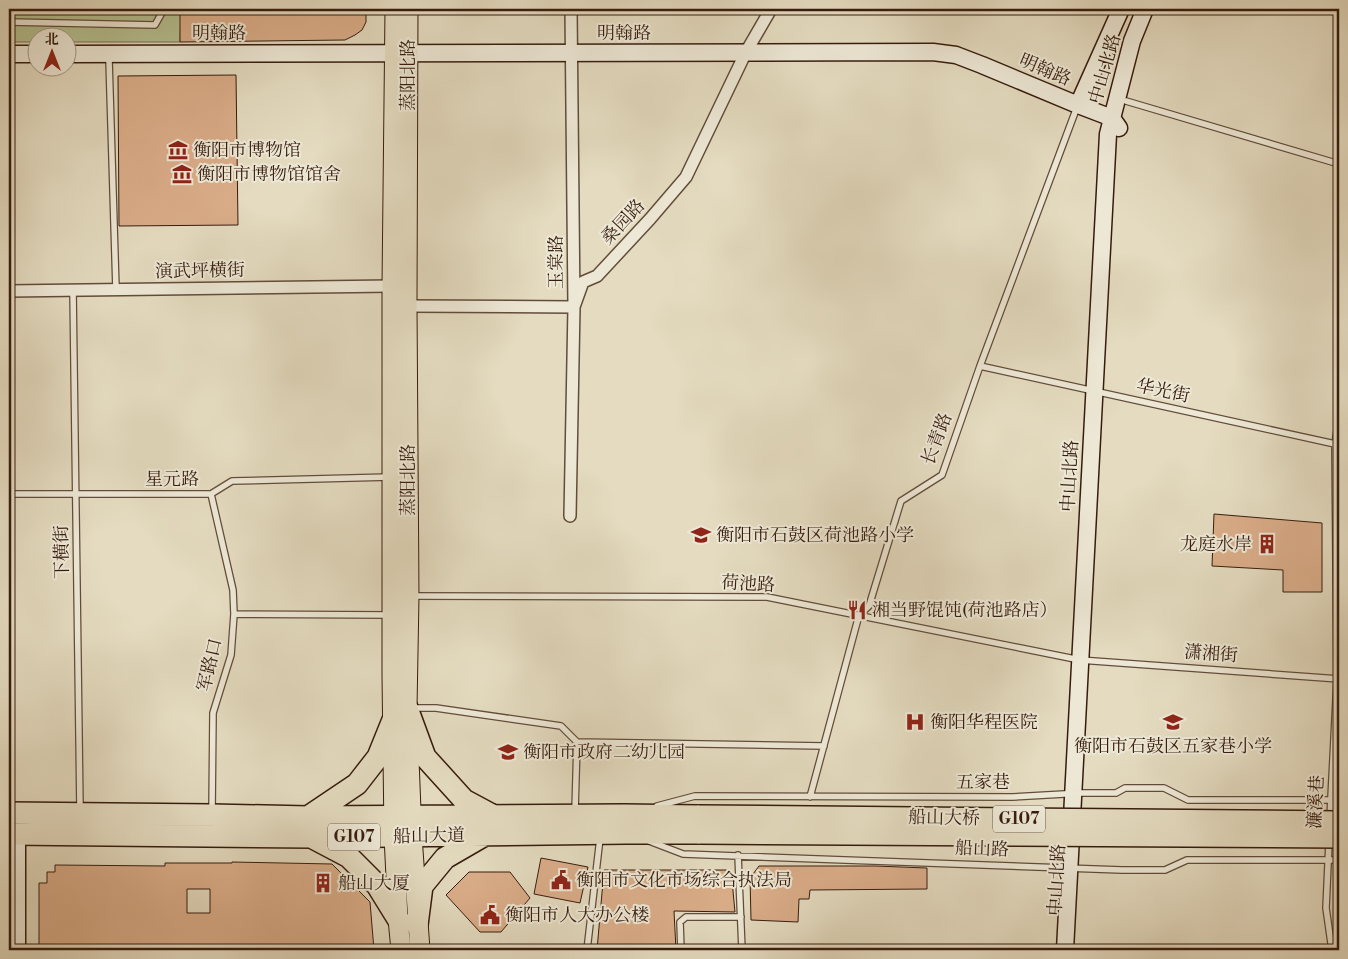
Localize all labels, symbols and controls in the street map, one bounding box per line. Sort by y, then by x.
street label: 明翰路 [192,22,246,45]
street label: 明翰路 [597,22,651,45]
north arrow [28,28,78,78]
text: 北 [45,31,59,49]
street label: 中山北路 [1084,31,1126,107]
street label: 蒸阳北路 [397,39,420,111]
street label: 明翰路 [1016,49,1074,91]
museum icon: 衡阳市博物馆 [167,139,189,161]
place label: 衡阳市博物馆 [193,139,301,162]
museum icon: 衡阳市博物馆馆舍 [171,163,193,185]
place label: 衡阳市博物馆馆舍 [197,163,341,186]
street label: 桑园路 [596,194,650,250]
street label: 玉棠路 [545,235,568,289]
street label: 演武坪横街 [155,259,245,283]
street label: 华光街 [1134,374,1192,408]
street label: 长青路 [917,410,957,468]
street label: 中山北路 [1057,439,1083,513]
street label: 蒸阳北路 [397,444,420,516]
street label: 星元路 [145,468,199,491]
school or university icon: 衡阳市石鼓区荷池路小学 [690,524,712,546]
place label: 衡阳市石鼓区荷池路小学 [716,524,914,547]
street label: 下横街 [50,525,74,579]
place label: 龙庭水岸 [1180,533,1252,556]
building icon: 龙庭水岸 [1256,533,1278,555]
street label: 荷池路 [720,571,776,597]
restaurant icon: 湘当野馄饨(荷池路店） [846,599,868,621]
place label: 湘当野馄饨(荷池路店） [872,599,1058,622]
street label: 军路口 [193,636,227,694]
street label: 潇湘街 [1183,641,1239,667]
hospital icon: 衡阳华程医院 [904,711,926,733]
place label: 衡阳华程医院 [930,711,1038,734]
school or university icon: 衡阳市石鼓区五家巷小学 [1162,711,1184,733]
place label: 衡阳市石鼓区五家巷小学 [1074,735,1272,758]
school or university icon: 衡阳市政府二幼儿园 [497,741,519,763]
place label: 衡阳市政府二幼儿园 [523,741,685,764]
street label: 五家巷 [956,771,1010,794]
street label: 濂溪巷 [1303,774,1329,830]
street label: 船山大桥 [908,806,980,830]
road number: G107 [993,806,1045,832]
road number: G107 [328,824,380,850]
street label: 船山大道 [393,824,465,848]
street label: 船山路 [955,837,1009,861]
street label: 中山北路 [1044,843,1070,917]
public building icon: 衡阳市文化市场综合执法局 [550,869,572,891]
place label: 衡阳市文化市场综合执法局 [576,869,792,892]
building icon: 船山大厦 [312,872,334,894]
place label: 船山大厦 [338,872,410,895]
public building icon: 衡阳市人大办公楼 [479,904,501,926]
place label: 衡阳市人大办公楼 [505,904,649,927]

